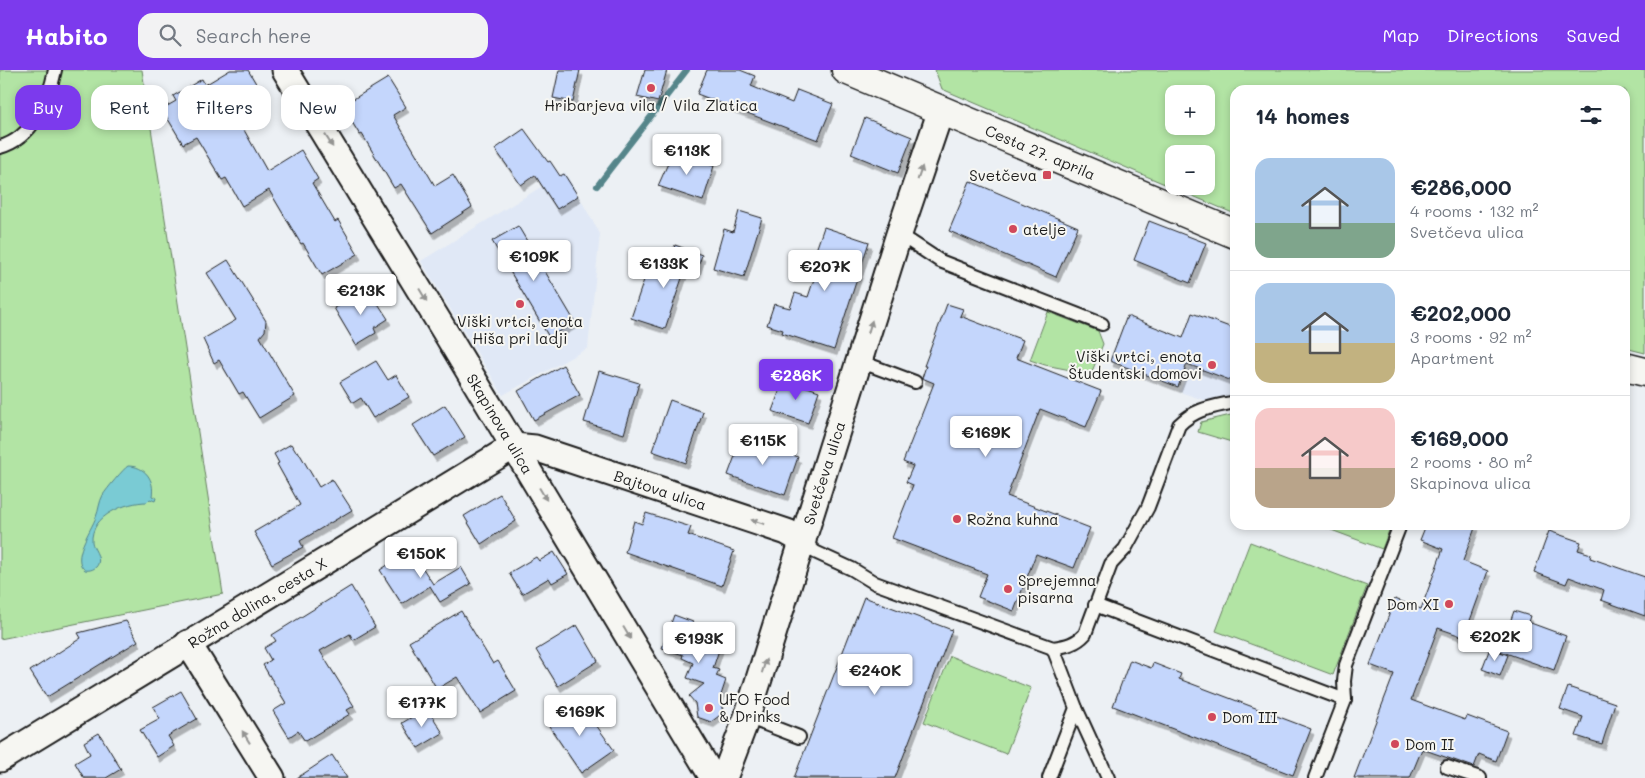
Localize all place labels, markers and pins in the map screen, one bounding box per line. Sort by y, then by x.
marker: Hribarjeva vila / Vila Zlatica [645,82,657,94]
place label: Hribarjeva vila / Vila Zlatica [544,95,758,115]
pin: €113K [652,134,722,176]
place label: Svetčeva [969,165,1037,185]
marker: Svetčeva [1041,169,1053,181]
place label: atelje [1023,219,1066,239]
marker: atelje [1007,223,1019,235]
pin: €109K [499,240,569,282]
pin: €133K [629,246,699,289]
pin: €207K [790,250,860,292]
pin: €213K [326,274,396,316]
marker: Viški vrtci, enota Hiša pri ladji [514,298,526,310]
place label: Viški vrtci, enota Hiša pri ladji [457,311,583,348]
place label: Viški vrtci, enota Študentski domovi [1069,346,1202,383]
pin: €286K [761,358,831,401]
marker: Viški vrtci, enota Študentski domovi [1206,359,1218,371]
pin: €169K [951,416,1021,458]
pin: €115K [728,424,798,466]
place label: Rožna kuhna [967,509,1059,529]
marker: Rožna kuhna [951,513,963,525]
pin: €150K [386,536,456,579]
place label: Sprejemna pisarna [1018,570,1096,607]
marker: Sprejemna pisarna [1002,583,1014,595]
place label: Dom XI [1387,594,1439,614]
marker: Dom XI [1443,598,1455,610]
pin: €202K [1460,620,1530,662]
pin: €193K [664,622,734,664]
pin: €240K [840,654,910,696]
pin: €177K [387,686,457,728]
place label: UFO Food & Drinks [719,689,790,726]
pin: €169K [545,694,615,737]
marker: UFO Food & Drinks [703,702,715,714]
place label: Dom III [1222,707,1278,727]
marker: Dom III [1206,711,1218,723]
place label: Dom II [1405,734,1455,754]
marker: Dom II [1389,738,1401,750]

